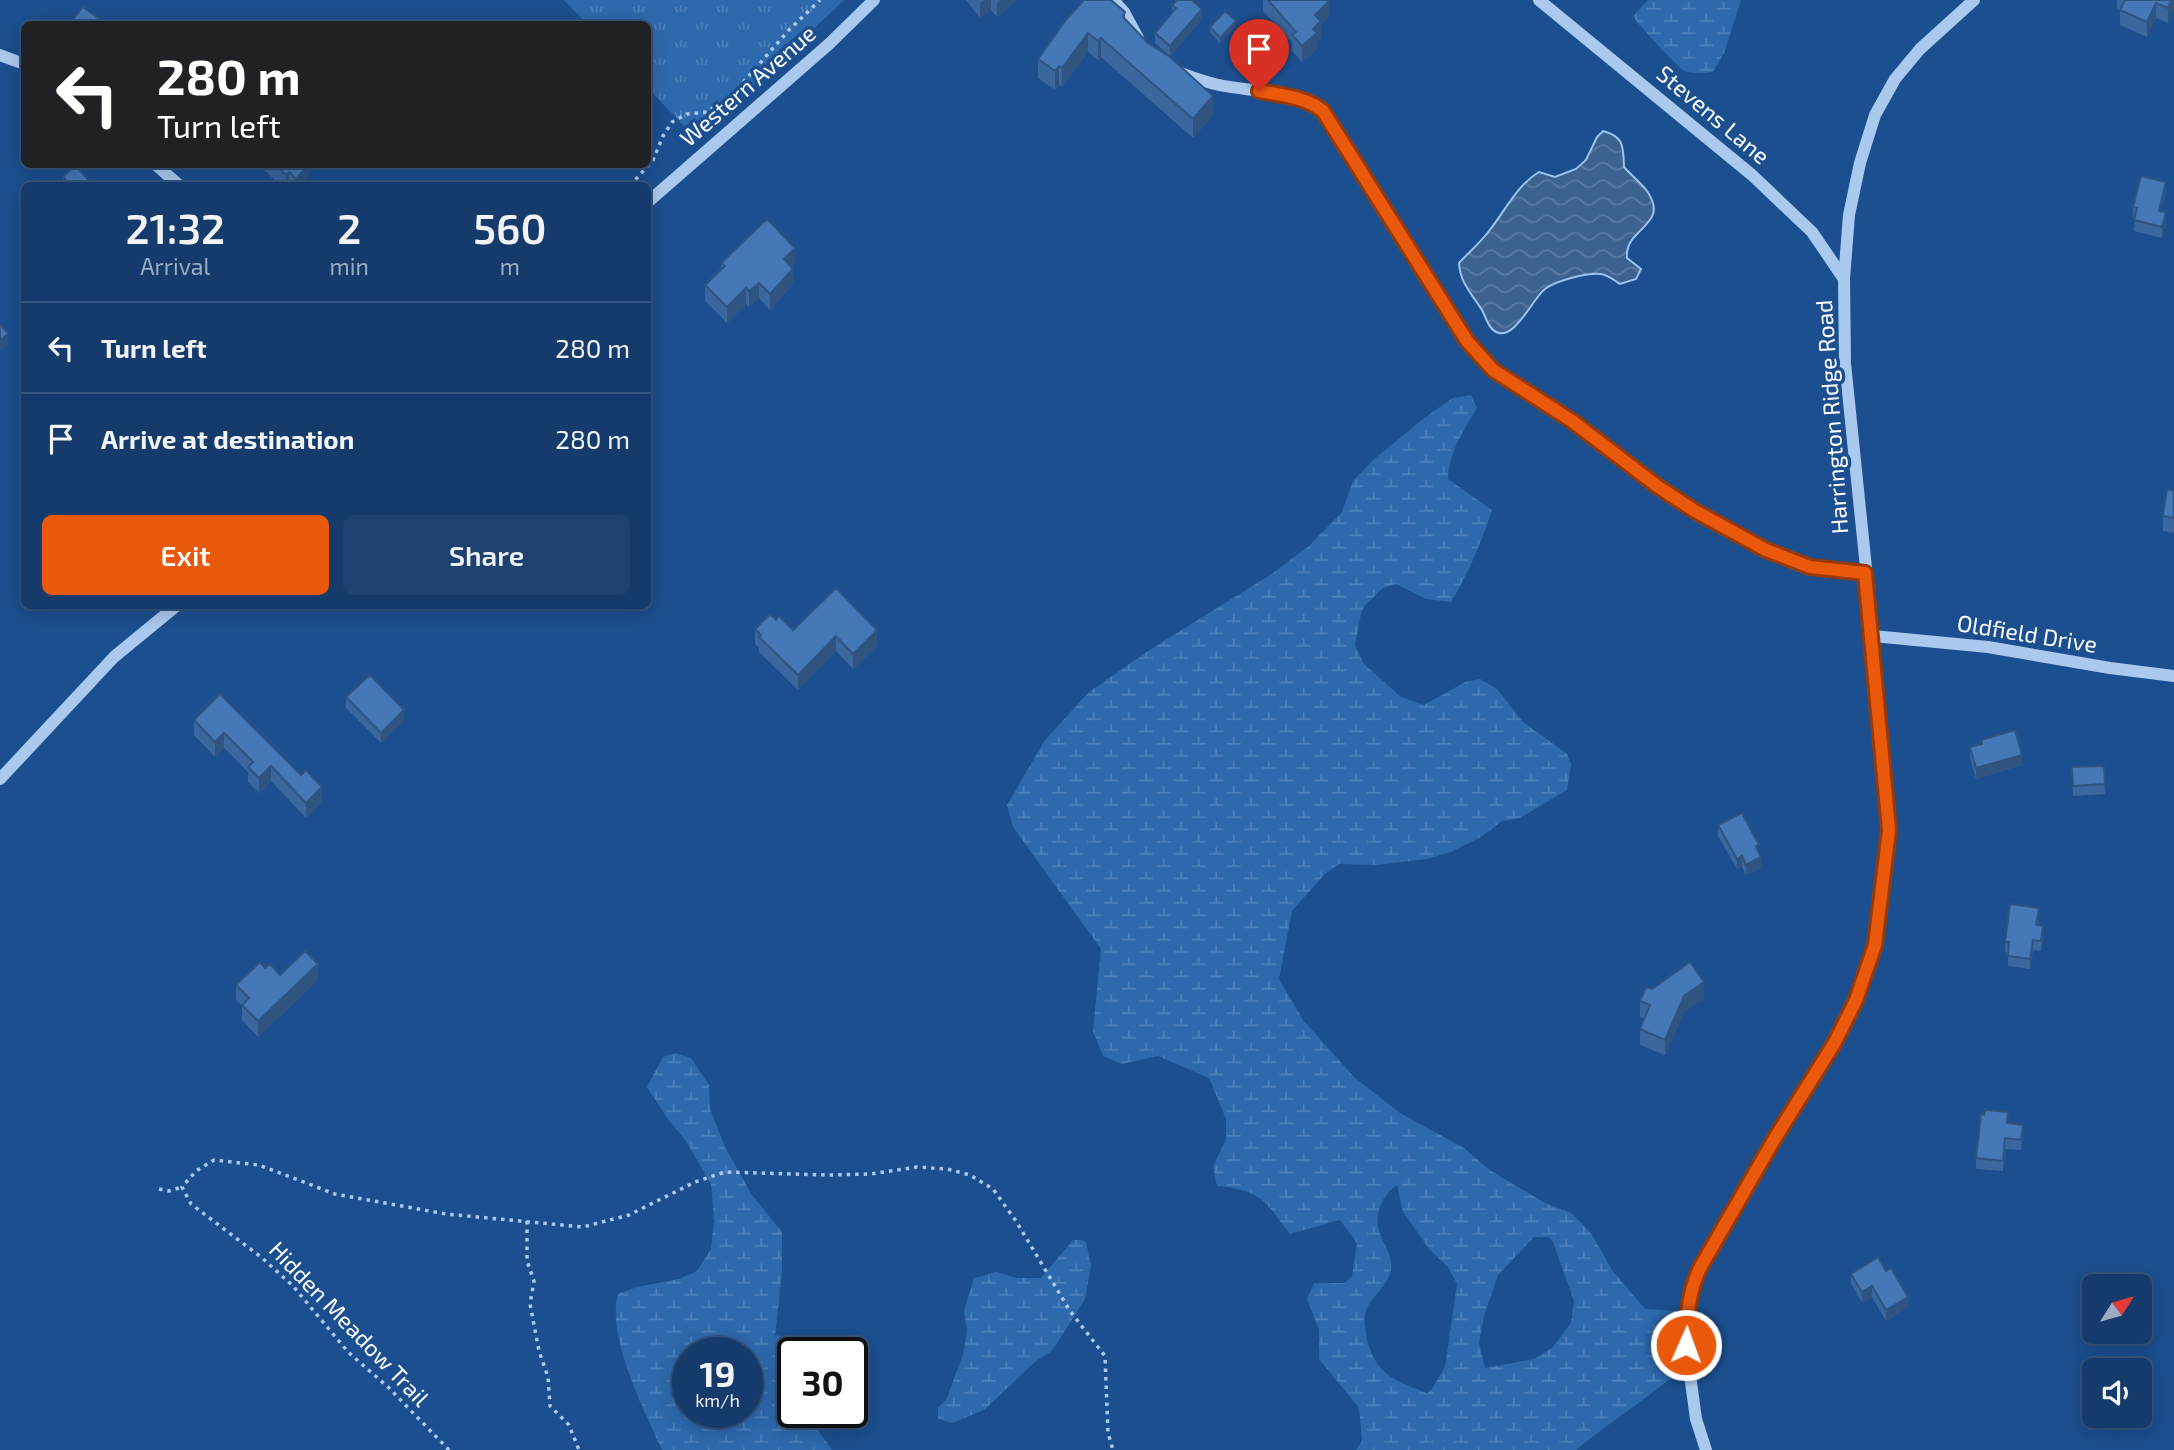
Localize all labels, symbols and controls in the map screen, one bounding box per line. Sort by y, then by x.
street label: Western Avenue [674,19,821,152]
pin [1229,19,1289,91]
icon: arrive [1240,30,1278,68]
text: 280 m [157,46,301,105]
icon: left [42,49,133,140]
street label: Stevens Lane [1652,59,1776,169]
text: Turn left [157,106,281,144]
text: 21:32 [125,202,225,252]
text: 2 [337,202,361,252]
text: 560 [473,202,547,252]
text: Arrival [140,252,210,280]
text: min [330,252,369,280]
text: m [500,252,520,280]
street label: Harrington Ridge Road [1809,299,1853,535]
icon: left [42,329,80,367]
text: Turn left [101,332,207,363]
text: 280 m [555,332,630,363]
icon: arrive [42,420,80,458]
text: Arrive at destination [101,423,354,454]
text: 280 m [555,423,630,454]
button: Exit [42,515,329,595]
button: Share [343,515,630,595]
street label: Oldfield Drive [1955,608,2099,658]
street label: Hidden Meadow Trail [264,1235,436,1412]
north arrow [2082,1274,2152,1344]
map controls [2082,1274,2152,1428]
position arrow [1649,1308,1723,1382]
speed limit sign: 30 [777,1337,868,1428]
text: 19 [700,1352,735,1394]
button: sound [2082,1358,2152,1428]
text: km/h [695,1389,740,1411]

